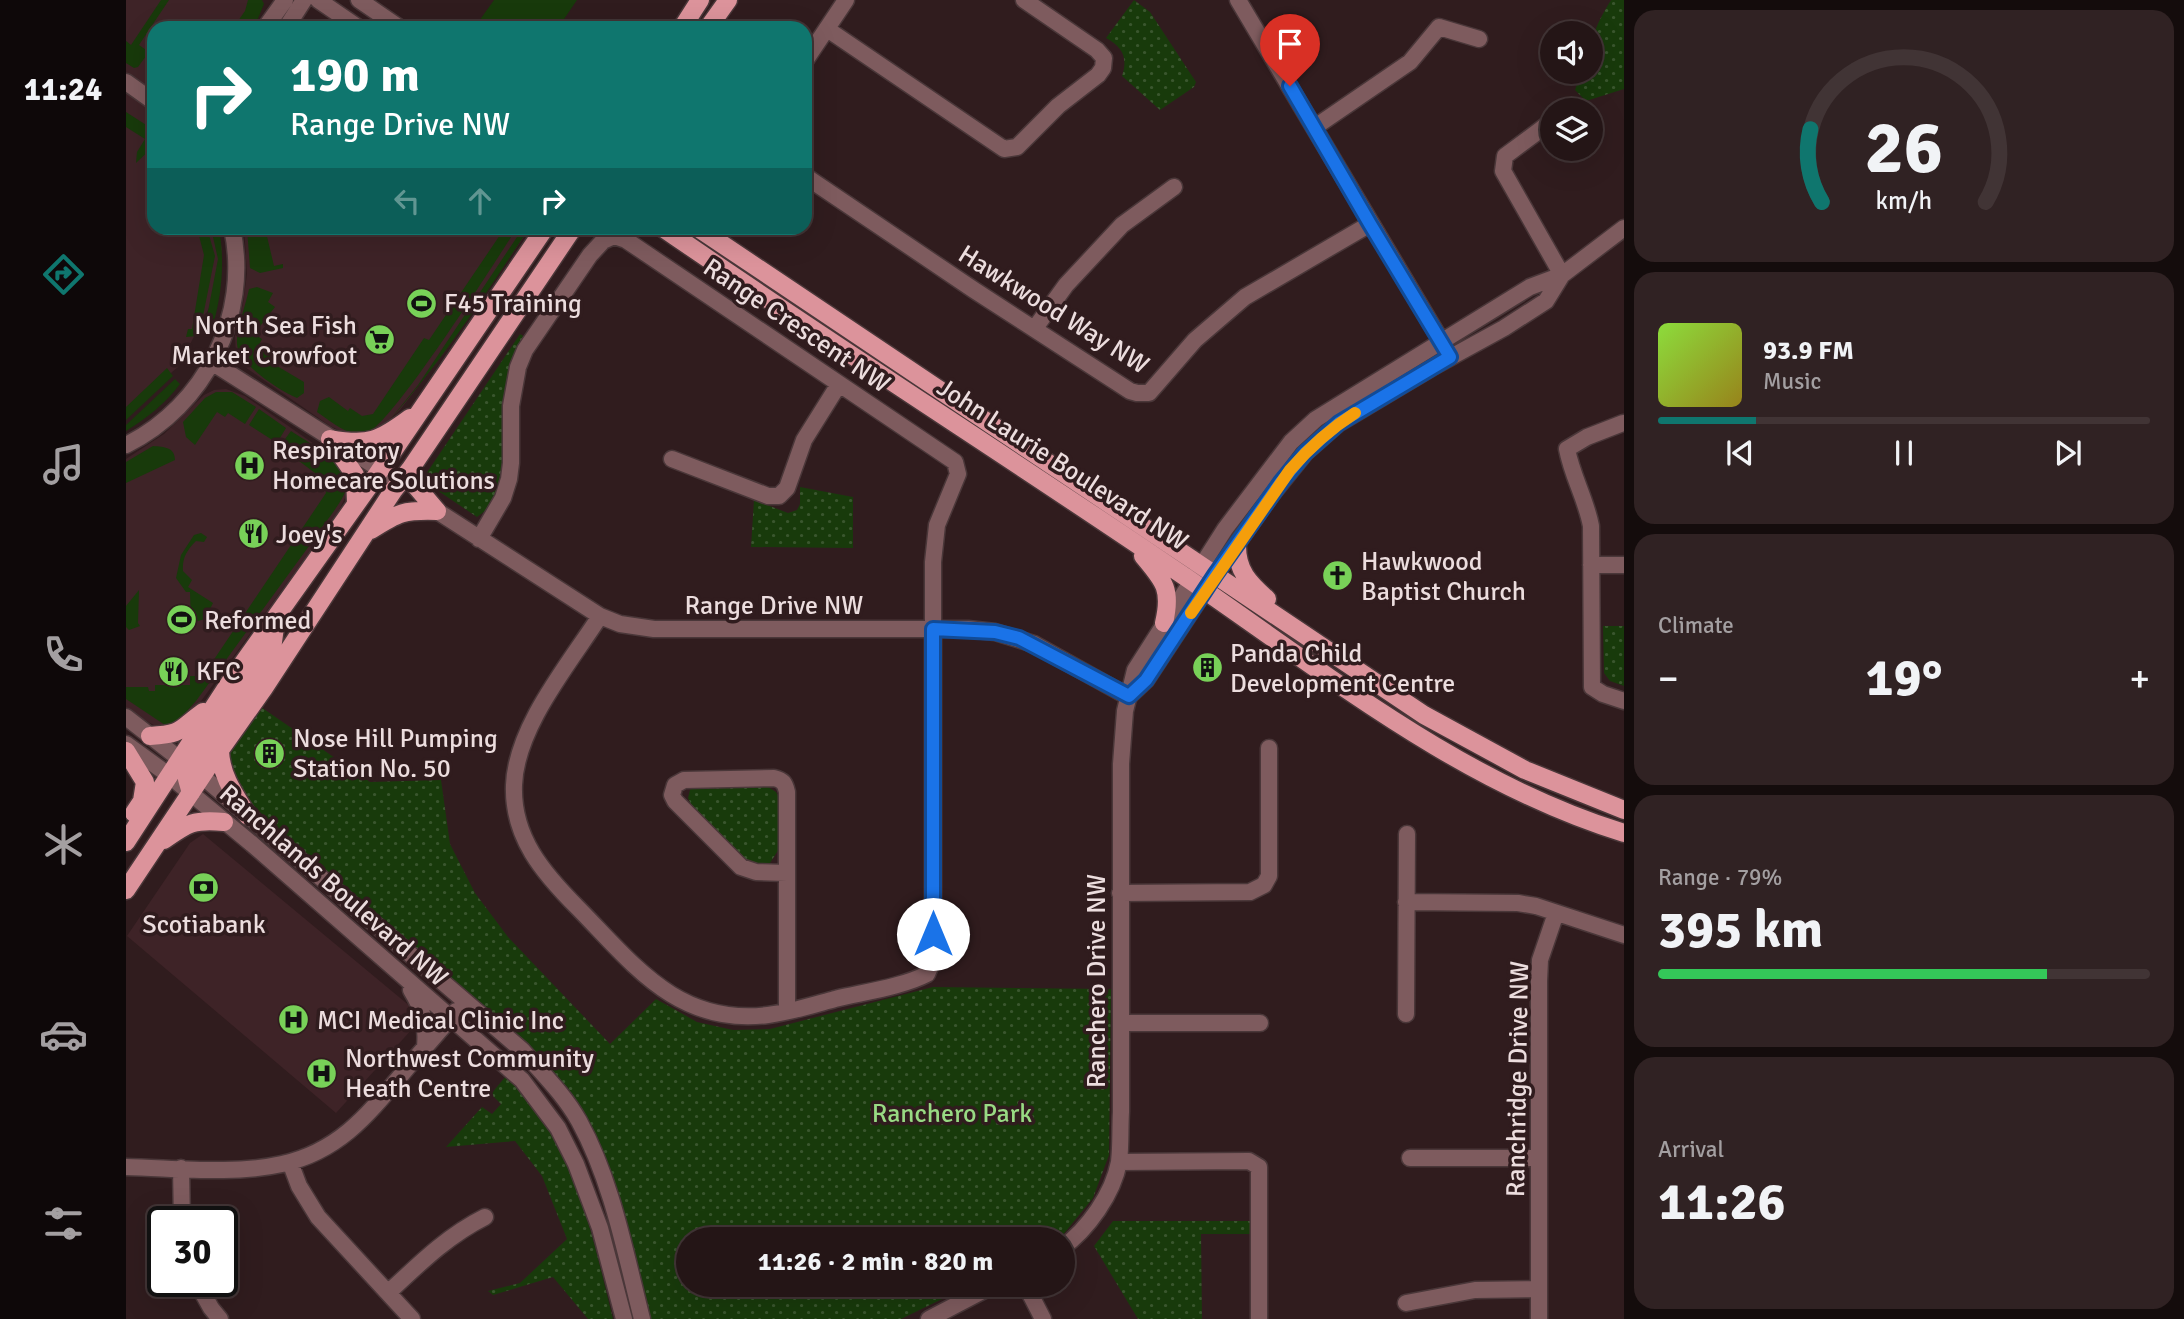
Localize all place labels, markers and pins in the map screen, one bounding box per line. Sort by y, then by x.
pin [1260,14,1320,86]
sports icon: F45 Training [404,286,438,320]
place label: F45 Training [444,288,582,320]
place label: North Sea Fish Market Crowfoot [171,310,357,372]
supermarket icon: North Sea Fish Market Crowfoot [363,323,397,357]
place label: Respiratory Homecare Solutions [272,435,495,497]
hospital icon: Respiratory Homecare Solutions [232,448,266,482]
restaurant icon: Joey's [236,517,270,551]
place label: Joey's [276,519,343,551]
place label: Hawkwood Baptist Church [1361,546,1526,608]
church icon: Hawkwood Baptist Church [1321,559,1355,593]
sports icon: Reformed [164,603,198,637]
place label: Reformed [204,605,311,637]
place label: Panda Child Development Centre [1230,638,1455,700]
building icon: Panda Child Development Centre [1190,651,1224,685]
restaurant icon: KFC [156,654,190,688]
place label: KFC [196,656,241,688]
place label: Nose Hill Pumping Station No. 50 [293,723,498,785]
building icon: Nose Hill Pumping Station No. 50 [253,736,287,770]
bank icon: Scotiabank [187,871,221,905]
place label: Scotiabank [142,909,266,941]
hospital icon: MCI Medical Clinic Inc [277,1003,311,1037]
place label: MCI Medical Clinic Inc [317,1005,564,1037]
place label: Northwest Community Heath Centre [345,1043,594,1105]
hospital icon: Northwest Community Heath Centre [305,1056,339,1090]

